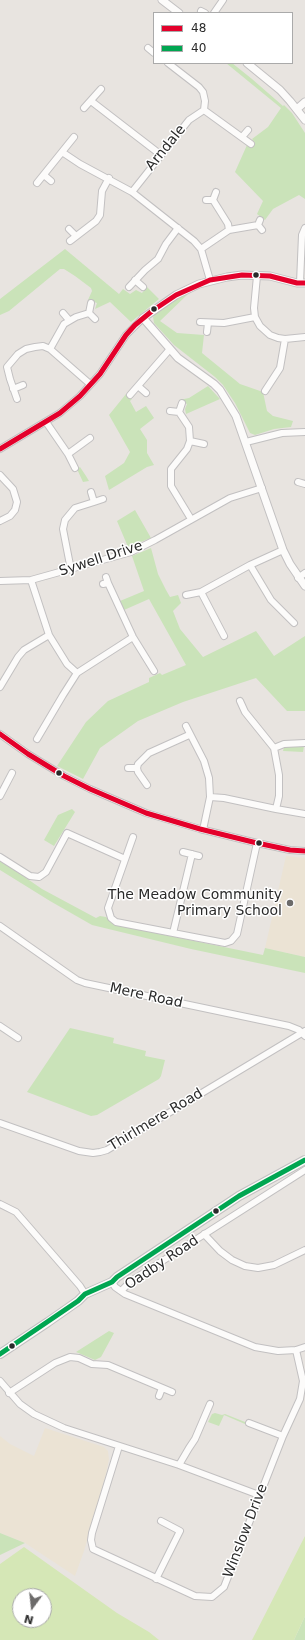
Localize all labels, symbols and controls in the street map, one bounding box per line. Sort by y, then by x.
legend [153,12,293,64]
text: 48 [191,21,206,35]
text: 40 [191,41,206,55]
street label: Arndale [143,122,189,174]
unlabelled marker [251,270,261,280]
unlabelled marker [149,304,159,314]
street label: Sywell Drive [57,538,145,580]
unlabelled marker [54,768,64,778]
unlabelled marker [254,838,264,848]
place label: The Meadow Community Primary School [108,887,282,920]
marker: The Meadow Community Primary School [285,898,295,908]
street label: Mere Road [108,980,184,1012]
street label: Thirlmere Road [106,1085,206,1155]
unlabelled marker [211,1206,221,1216]
street label: Oadby Road [122,1232,202,1294]
unlabelled marker [7,1341,17,1351]
street label: Winslow Drive [220,1482,272,1580]
north arrow [12,1588,52,1628]
text: N [23,1612,35,1627]

